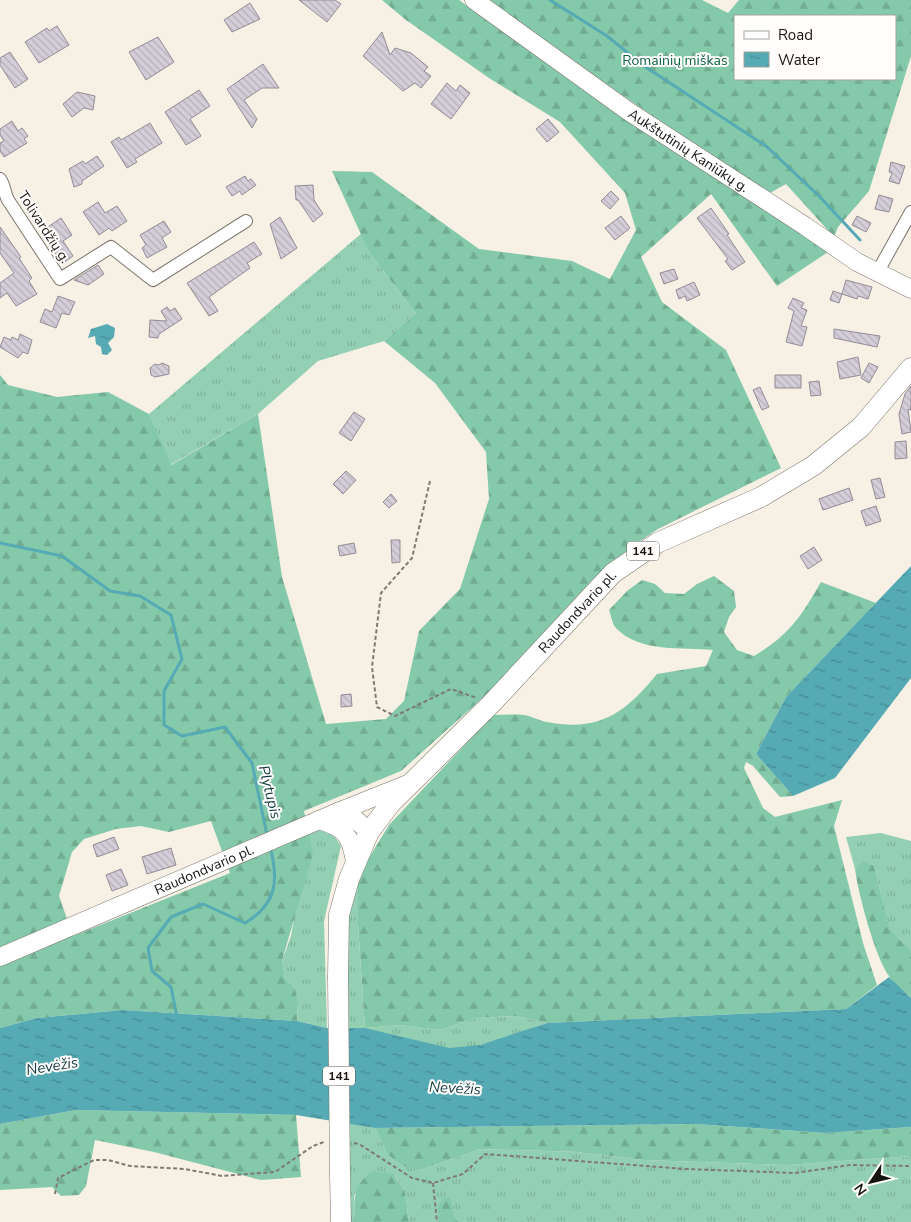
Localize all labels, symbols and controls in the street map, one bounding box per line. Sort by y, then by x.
legend [734,15,896,80]
text: Road [778,25,813,45]
text: Water [778,50,821,70]
park label: Romainių miškas [622,51,728,70]
street label: Aukštutinių Kaniūkų g. [624,104,753,197]
street label: Tolivardžių g. [14,187,74,267]
road number: 141 [627,542,659,560]
street label: Raudondvario pl. [534,566,620,657]
water label: Plytupis [254,763,286,821]
street label: Raudondvario pl. [151,840,257,899]
water label: Nevėžis [25,1052,79,1080]
road number: 141 [323,1066,355,1086]
water label: Nevėžis [428,1077,482,1099]
north arrow [846,1157,896,1207]
text: N [850,1179,872,1199]

